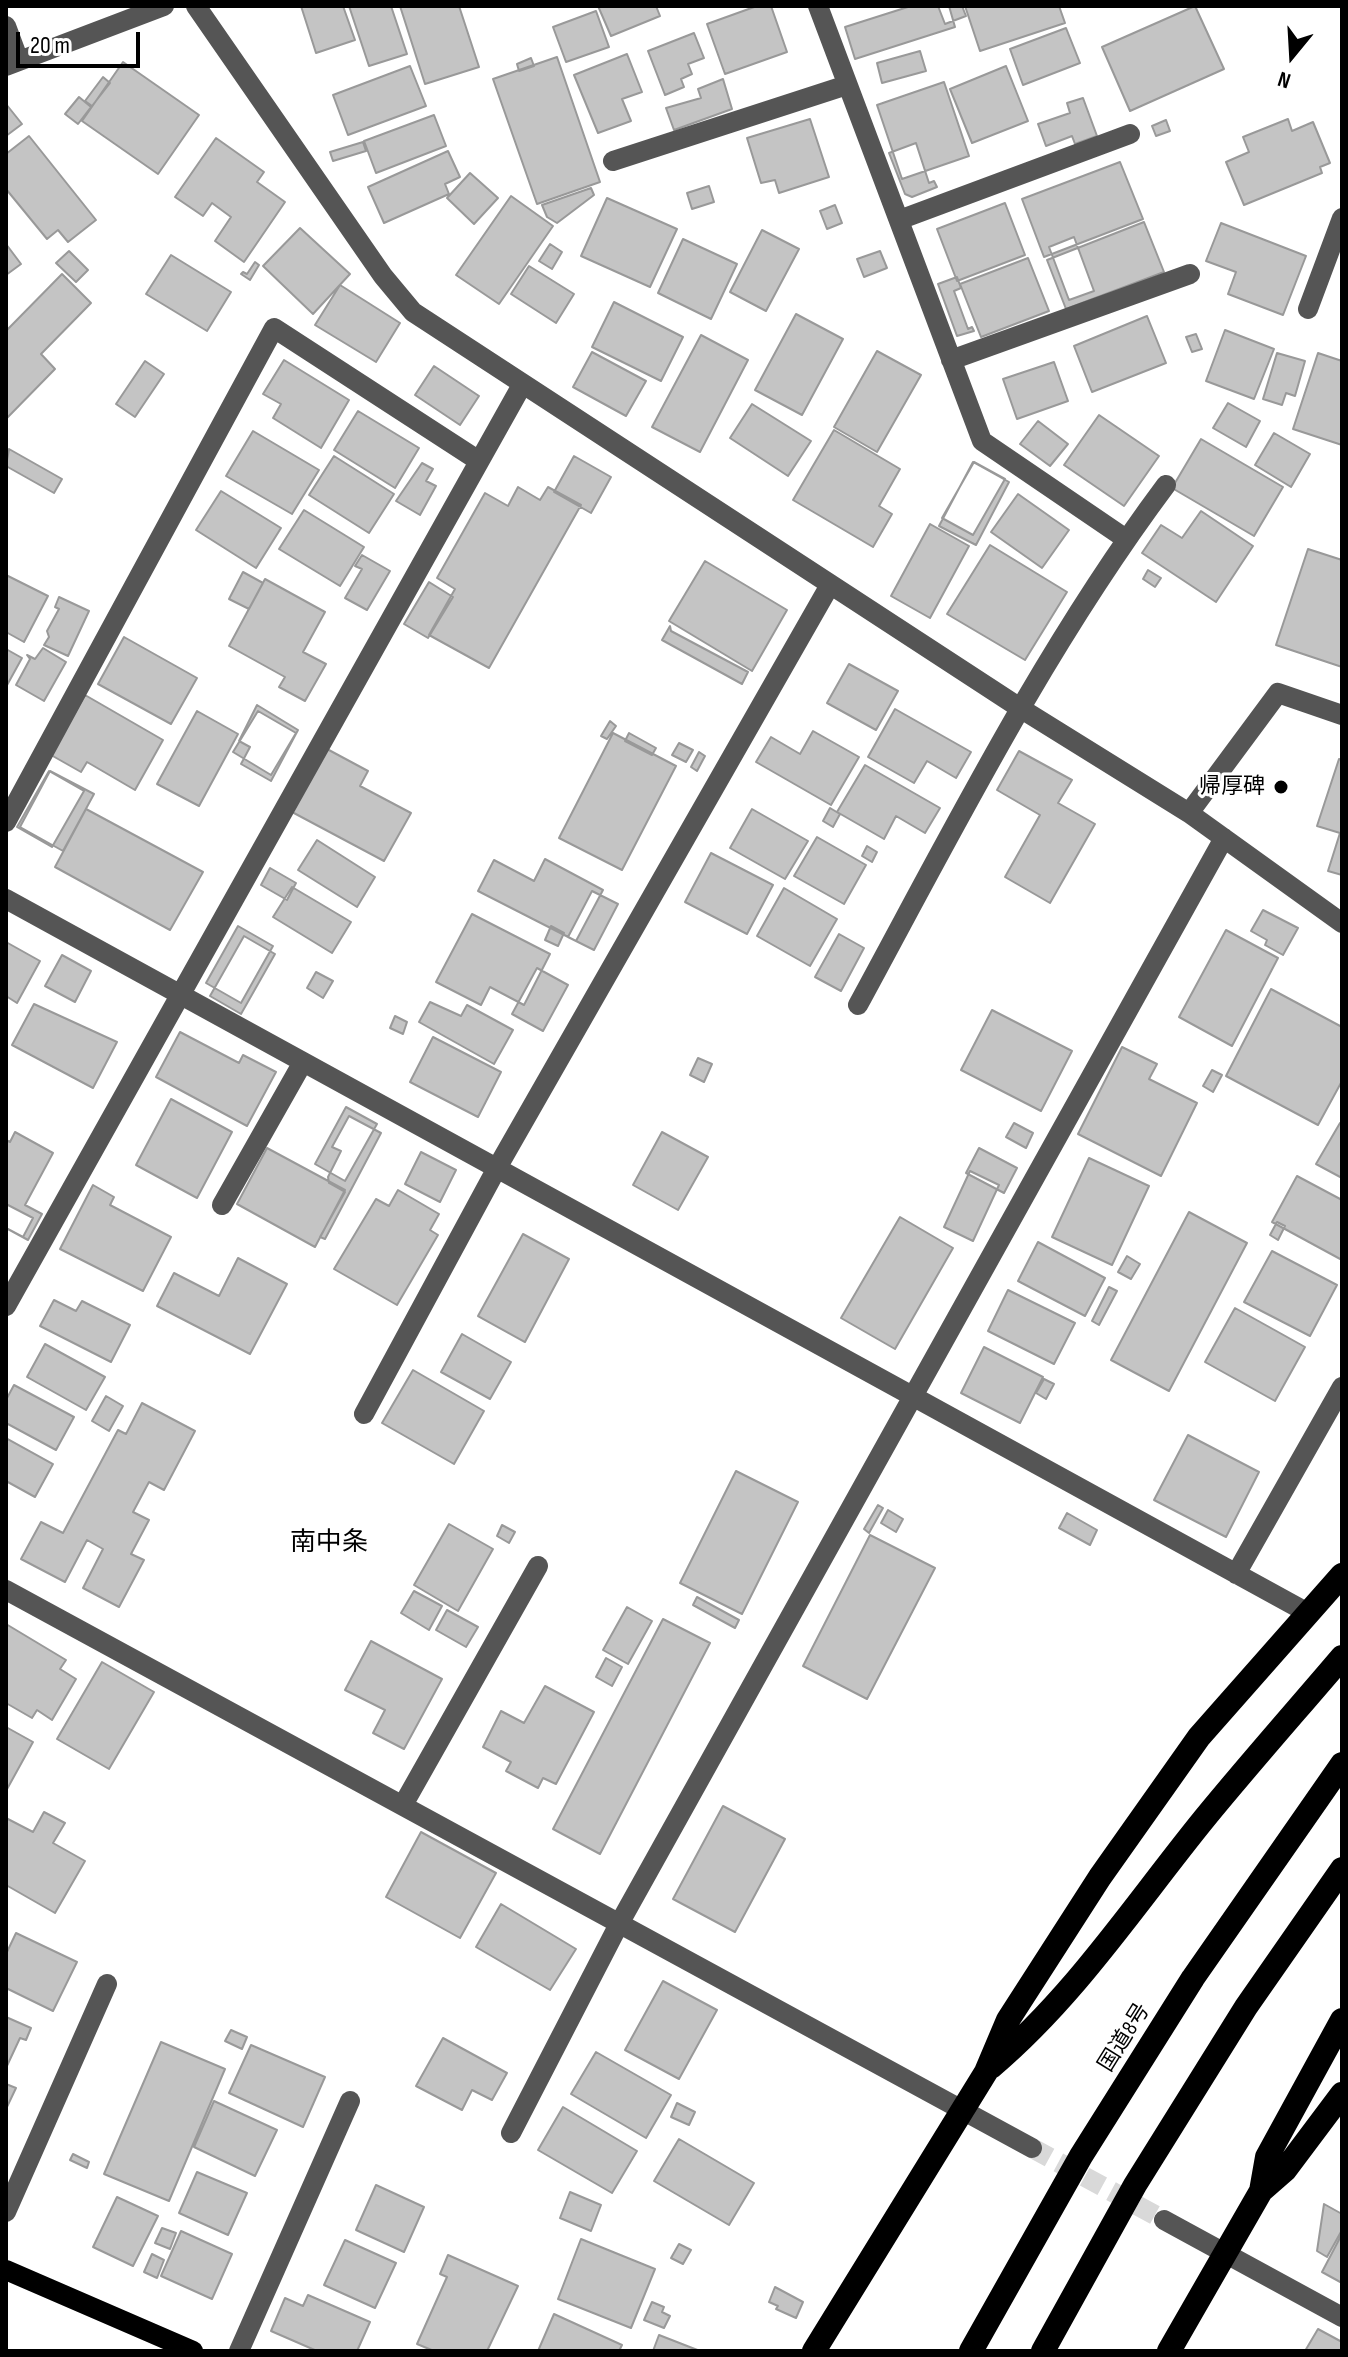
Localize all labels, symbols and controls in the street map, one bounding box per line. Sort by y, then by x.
scale bar [20,16,144,66]
north arrow [1252,16,1332,96]
text: 20 m [30,31,70,60]
text: N [1275,65,1294,94]
place label: 帰厚碑 [1199,774,1265,800]
marker: 帰厚碑 [1272,778,1290,796]
district label: 南中条 [290,1527,368,1559]
street label: 国道8号 [1094,1999,1156,2077]

